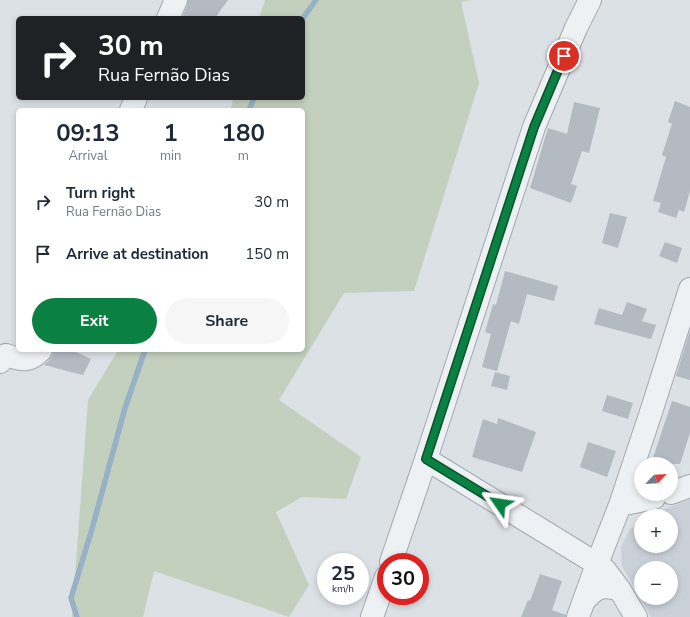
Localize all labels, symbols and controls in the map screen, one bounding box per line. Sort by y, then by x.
text: 30 m [98,27,164,65]
icon: right [32,32,84,84]
pin [547,39,581,73]
icon: arrive [553,45,575,67]
text: Rua Fernão Dias [98,63,230,87]
text: 09:13 [56,117,120,149]
text: 1 [163,117,178,149]
text: 180 [222,117,265,149]
text: Arrival [68,147,108,165]
text: min [160,147,181,165]
text: m [238,147,249,165]
text: Turn right [66,183,135,203]
icon: right [32,191,54,213]
text: 30 m [254,192,289,212]
text: Rua Fernão Dias [66,203,161,221]
icon: arrive [32,243,54,265]
text: Arrive at destination [66,244,209,264]
text: 150 m [245,244,289,264]
button: Exit [32,298,157,344]
button: Share [165,298,289,344]
north arrow [634,457,678,501]
map controls [634,457,678,605]
position arrow [479,483,521,525]
button: + [634,509,678,553]
speed limit sign: 30 [377,553,429,605]
text: 25 [331,560,355,587]
button: − [634,561,678,605]
text: km/h [332,582,354,596]

